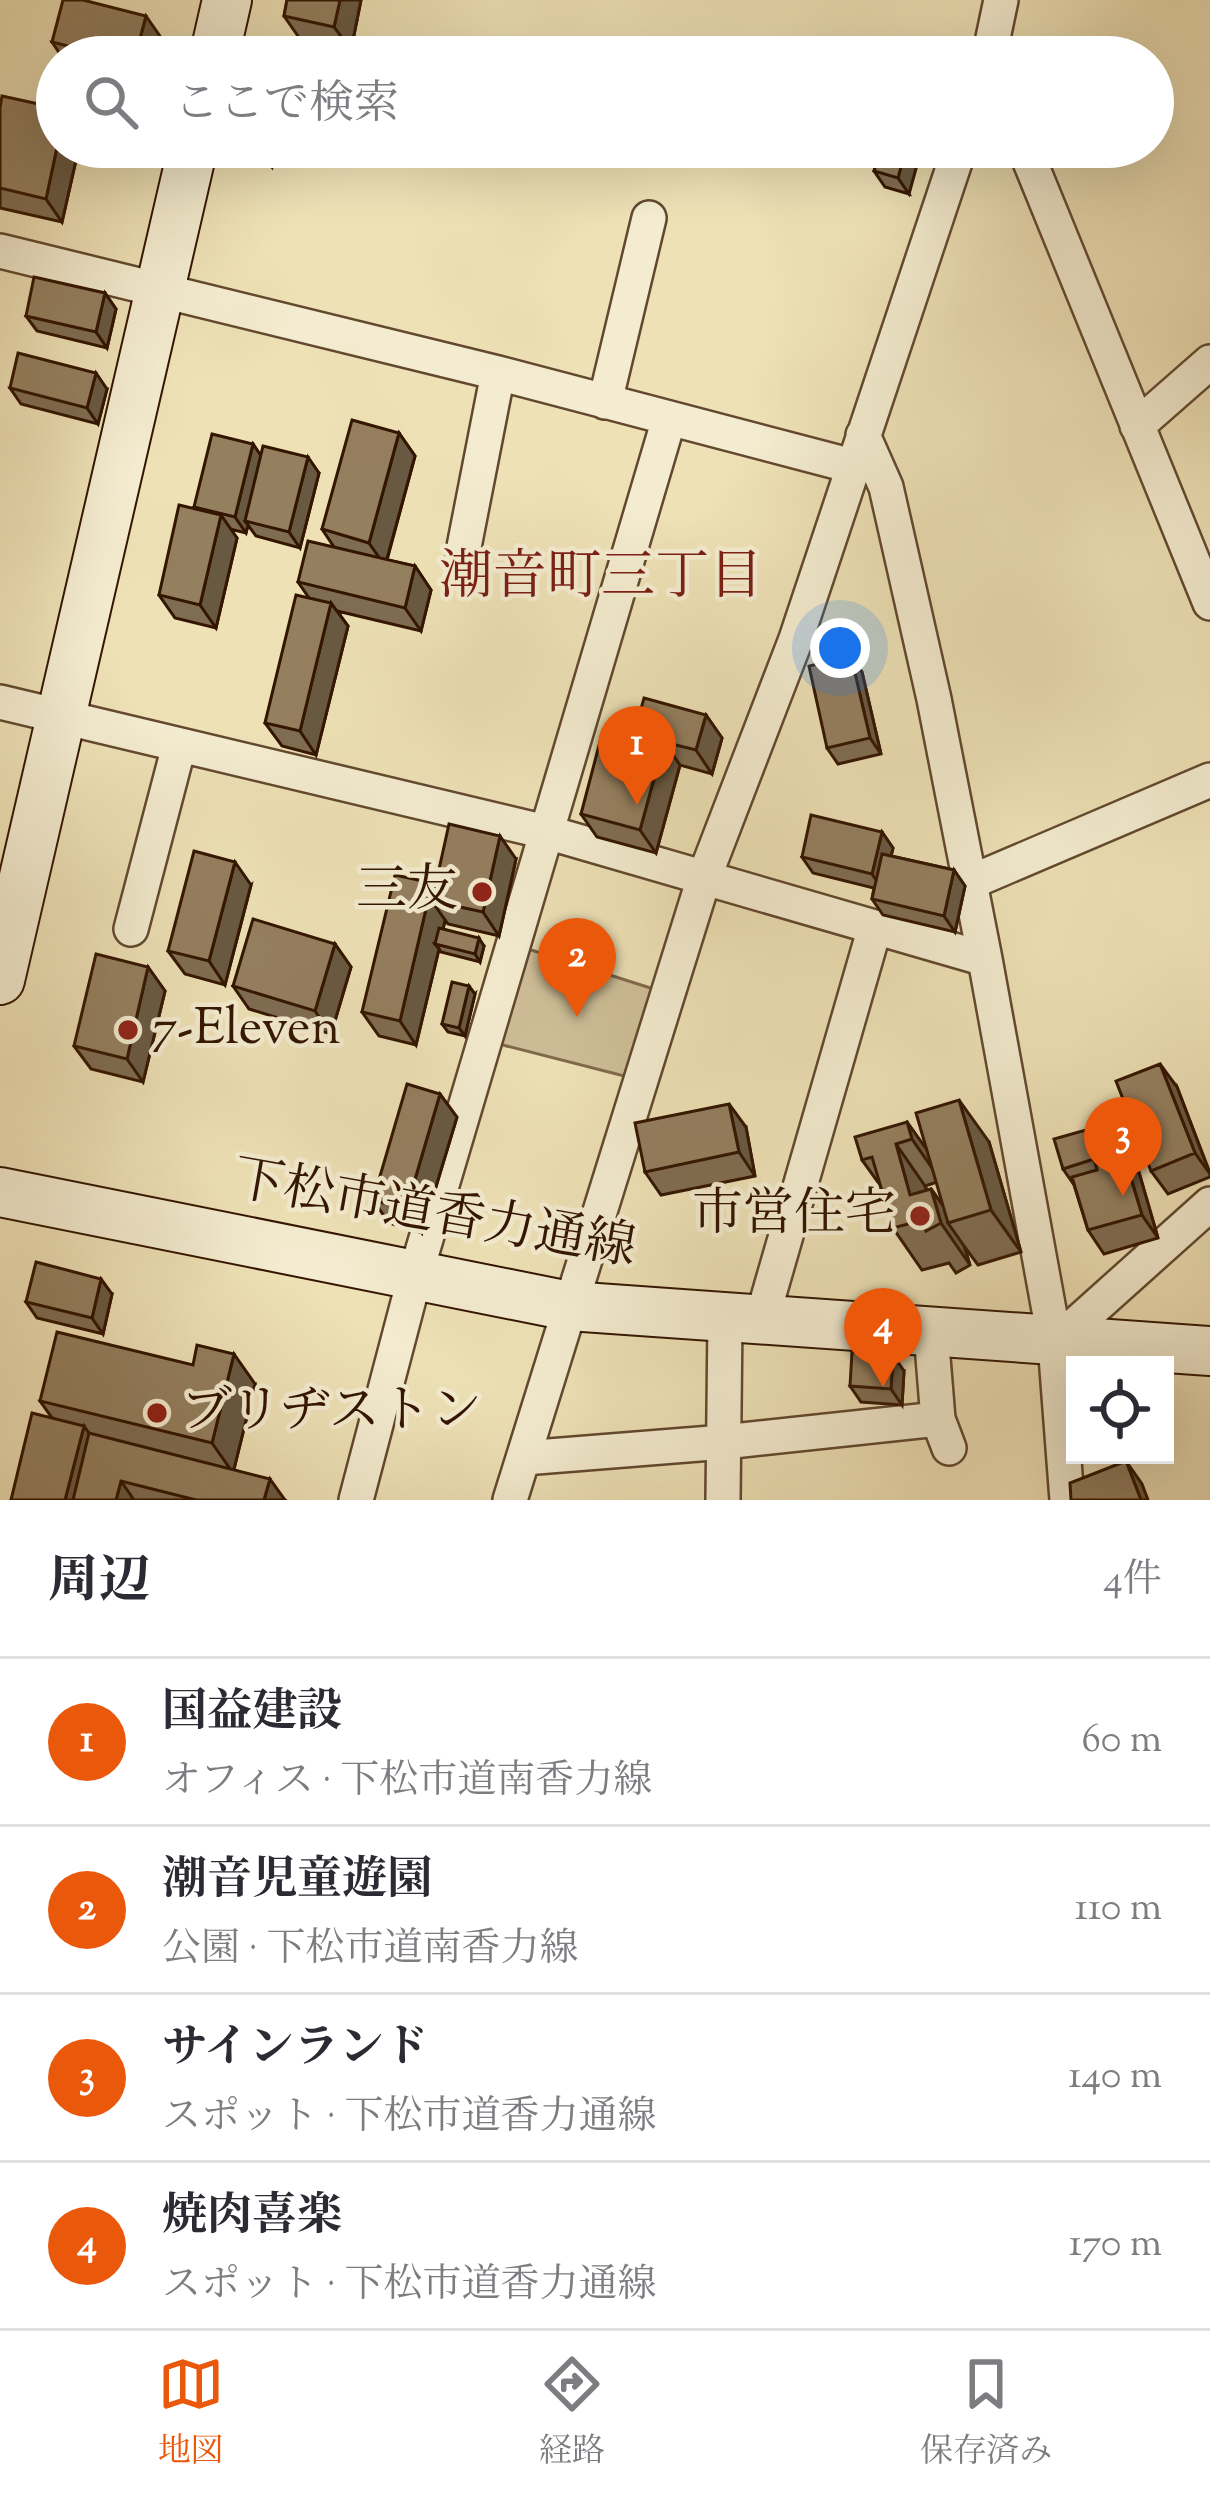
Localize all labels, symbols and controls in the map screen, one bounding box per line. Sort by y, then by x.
search box [36,36,1174,168]
icon: search [78,69,144,135]
text: ここで検索 [174,74,399,139]
district label: 潮音町三丁目 [439,541,763,619]
your location [810,618,870,678]
pin: 1 [598,706,676,805]
place label: 三友 [356,856,458,929]
marker: 三友 [469,879,495,905]
pin: 2 [538,918,616,1017]
place label: 7-Eleven [152,994,341,1067]
marker: 7-Eleven [115,1017,141,1043]
pin: 3 [1084,1097,1162,1196]
street label: 下松市道香力通線 [227,1145,641,1287]
place label: 市営住宅 [692,1180,896,1253]
marker: 市営住宅 [907,1203,933,1229]
pin: 4 [844,1288,922,1387]
map controls [1066,1356,1174,1464]
button: locate [1066,1356,1174,1464]
place label: ブリヂストン [181,1377,482,1450]
marker: ブリヂストン [144,1400,170,1426]
text: 周辺 [48,1547,150,1620]
text: 4件 [1103,1554,1162,1610]
text: 国益建設 [162,1682,342,1747]
text: 1 [80,1714,94,1770]
text: 60 m [1081,1714,1162,1770]
text: オフィス · 下松市道南香力線 [162,1755,652,1811]
text: 潮音児童遊園 [162,1850,432,1915]
text: 2 [78,1882,96,1938]
text: 110 m [1075,1882,1162,1938]
text: 公園 · 下松市道南香力線 [162,1923,578,1979]
text: サインランド [162,2018,429,2083]
text: 3 [79,2050,95,2106]
text: 140 m [1068,2050,1162,2106]
text: スポット · 下松市道香力通線 [162,2091,656,2147]
text: 焼肉喜楽 [162,2186,342,2251]
text: 4 [77,2218,97,2274]
text: 170 m [1069,2218,1162,2274]
text: スポット · 下松市道香力通線 [162,2259,656,2315]
tab: 地図 [158,2351,224,2477]
tab: 経路 [539,2351,605,2477]
tab: 保存済み [920,2351,1052,2477]

